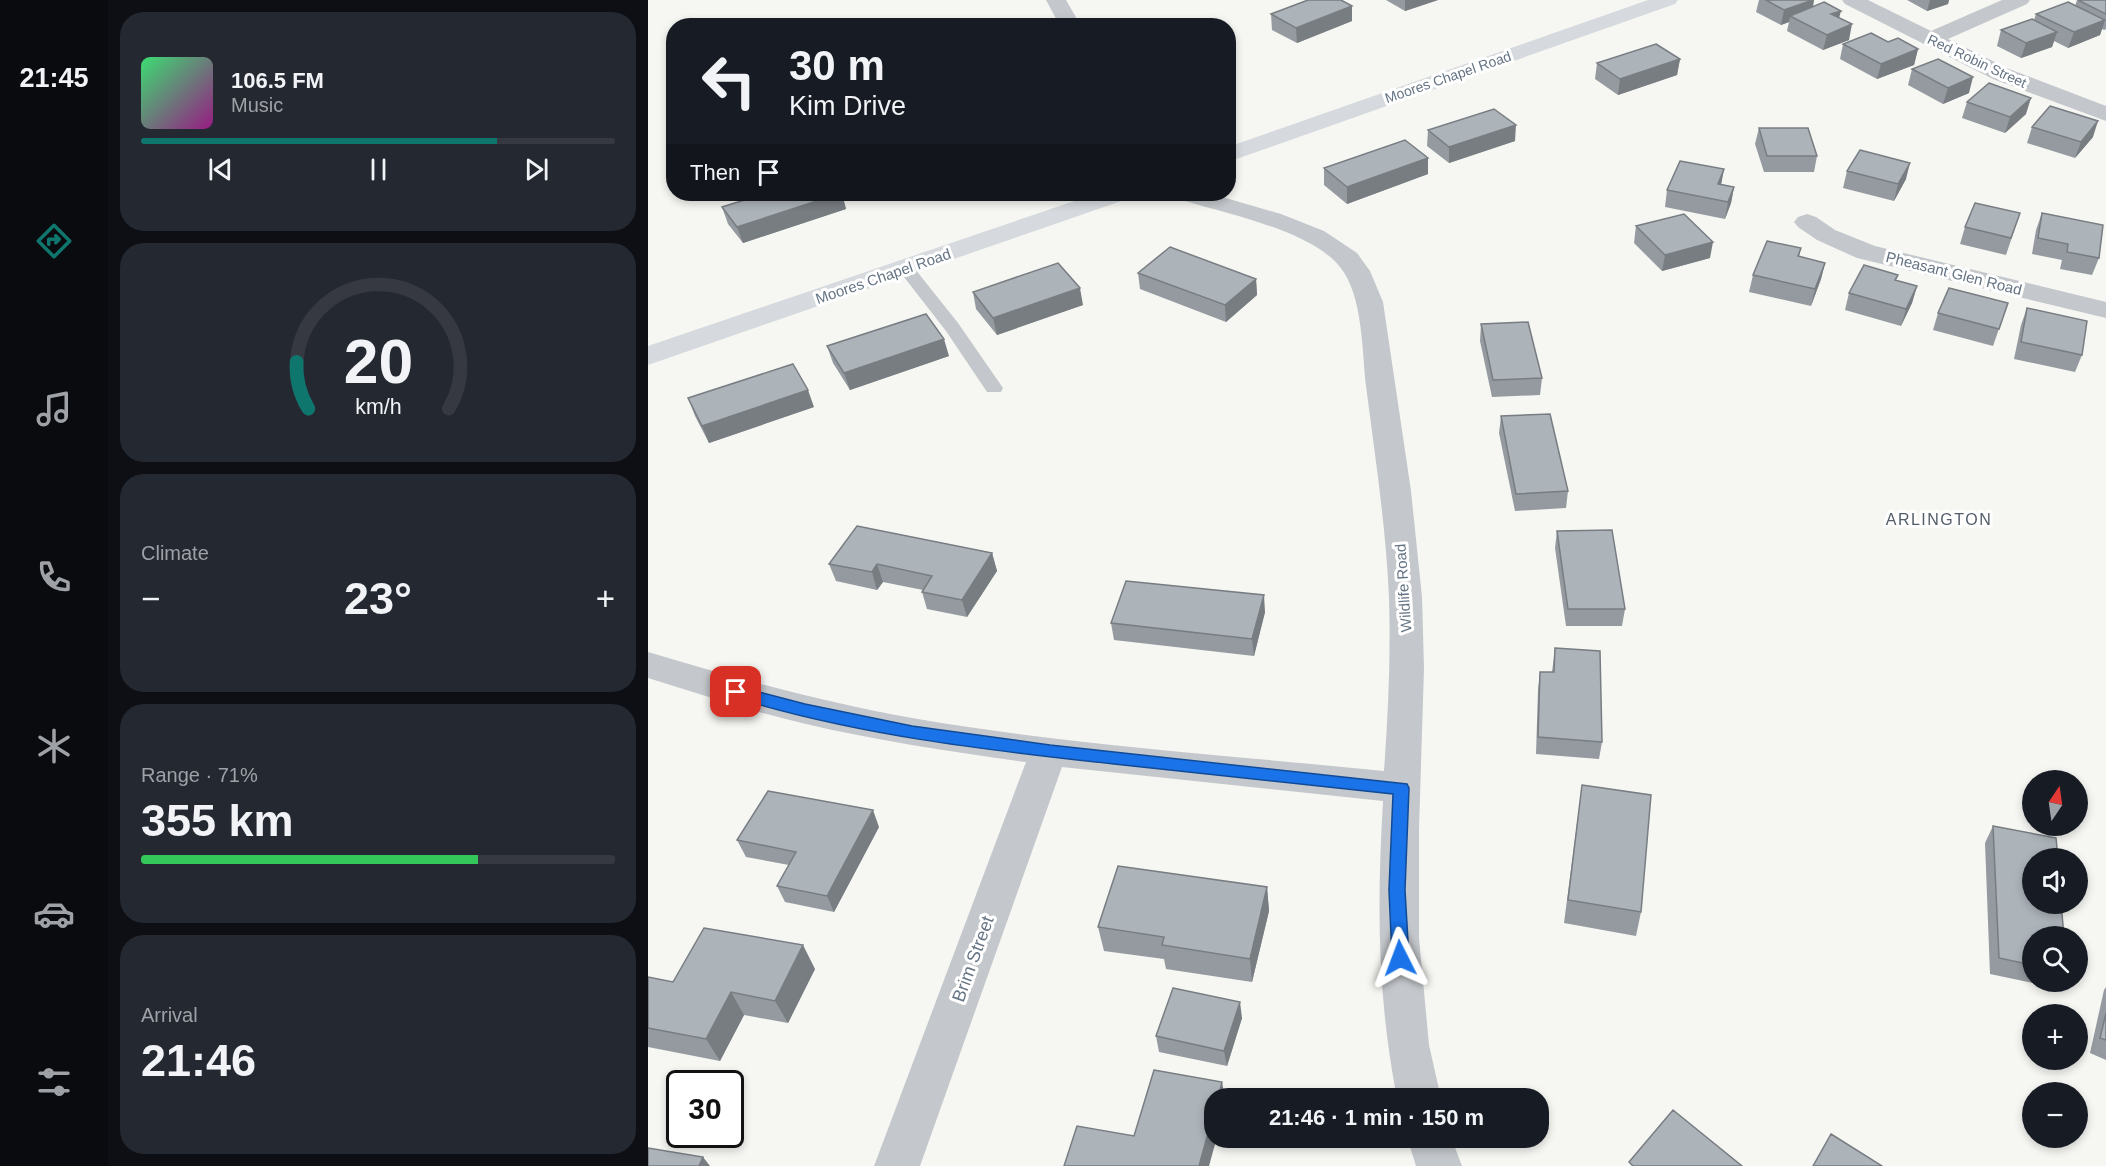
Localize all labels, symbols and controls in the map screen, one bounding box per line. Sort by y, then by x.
street label: Red Robin Street [1925,31,2029,91]
icon: left [690,42,768,120]
text: 30 m [789,42,885,89]
street label: Moores Chapel Road [1383,48,1513,106]
text: 21:45 [19,63,89,93]
text: 106.5 FM [231,68,324,93]
text: Kim Drive [789,91,906,121]
text: Music [231,94,283,116]
icon: previous [204,153,237,186]
icon: pause [362,153,395,186]
icon: next [520,153,553,186]
icon: arrive [752,156,785,189]
text: Then [690,160,740,185]
icon: directions [33,220,75,262]
street label: Moores Chapel Road [813,245,953,307]
street label: Pheasant Glen Road [1884,248,2024,298]
text: 20 [343,327,413,396]
icon: music [33,388,75,430]
text: km/h [355,396,401,420]
district label: ARLINGTON [1886,511,1992,528]
text: Climate [141,542,209,564]
street label: Wildlife Road [1391,543,1415,633]
icon: phone [33,556,75,598]
text: 23° [344,573,412,624]
text: − [141,580,160,617]
text: + [596,580,615,617]
pin [710,666,761,717]
icon: arrive [719,675,752,708]
icon: climate [33,725,75,767]
text: Range · 71% [141,764,258,786]
north arrow [2022,770,2088,836]
map controls [2022,770,2088,1148]
text: 355 km [141,795,294,846]
button: sound [2022,848,2088,914]
icon: car [33,893,75,935]
street label: Brim Street [948,913,998,1005]
position arrow [1368,926,1432,990]
button: search [2022,926,2088,992]
text: Arrival [141,1004,198,1026]
button: + [2022,1004,2088,1070]
text: 21:46 [141,1035,256,1086]
icon: filters [33,1061,75,1103]
speed limit sign: 30 [666,1070,744,1148]
button: − [2022,1082,2088,1148]
text: 21:46 · 1 min · 150 m [1269,1105,1484,1130]

